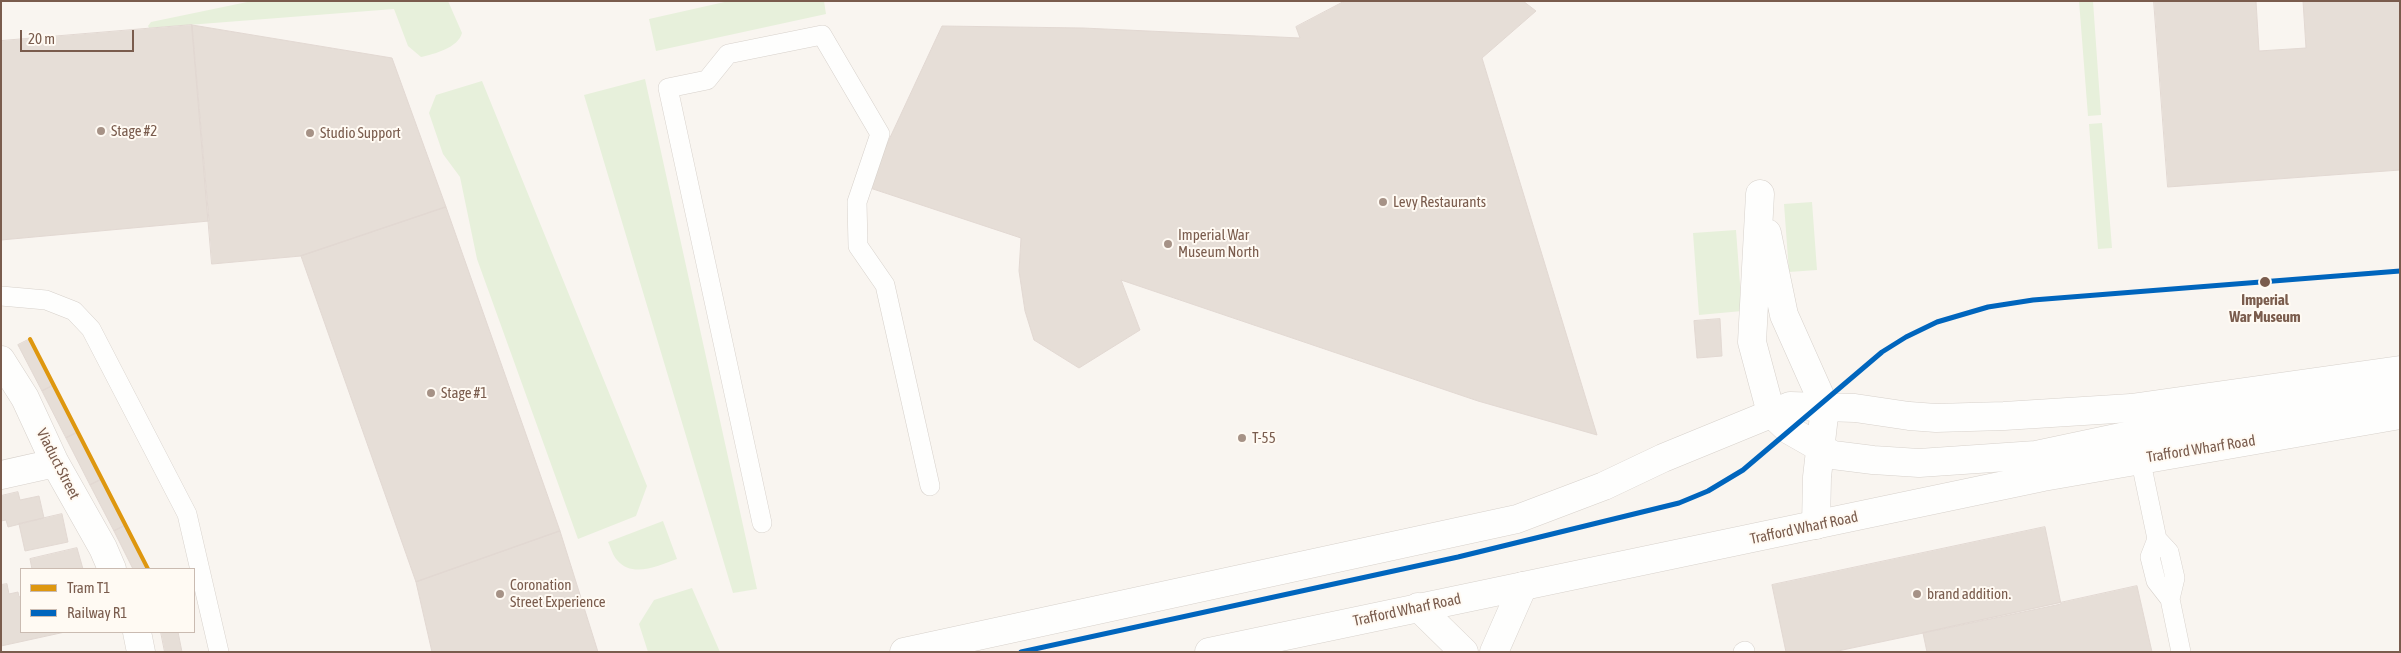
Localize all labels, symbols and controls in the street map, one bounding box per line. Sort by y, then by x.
scale bar [22,20,136,52]
text: 20 m [28,30,55,47]
place label: Stage #2 [111,122,157,140]
place label: Studio Support [320,124,401,142]
marker: Stage #2 [95,125,107,137]
marker: Studio Support [304,127,316,139]
place label: Levy Restaurants [1393,193,1486,211]
marker: Levy Restaurants [1377,196,1389,208]
place label: Imperial War Museum North [1178,226,1259,261]
marker: Imperial War Museum North [1162,238,1174,250]
marker: Imperial War Museum [2258,275,2272,289]
place label: Imperial War Museum [2229,291,2301,326]
place label: Stage #1 [441,384,487,402]
marker: Stage #1 [425,387,437,399]
street label: Viaduct Street [33,426,83,502]
place label: T-55 [1252,429,1276,447]
marker: T-55 [1236,432,1248,444]
street label: Trafford Wharf Road [2145,432,2257,466]
street label: Trafford Wharf Road [1748,508,1860,548]
legend [20,568,195,633]
place label: Coronation Street Experience [510,576,606,611]
text: Tram T1 [67,579,110,596]
place label: brand addition. [1927,585,2011,603]
marker: Coronation Street Experience [494,588,506,600]
marker: brand addition. [1911,588,1923,600]
street label: Trafford Wharf Road [1351,590,1463,630]
text: Railway R1 [67,604,127,621]

